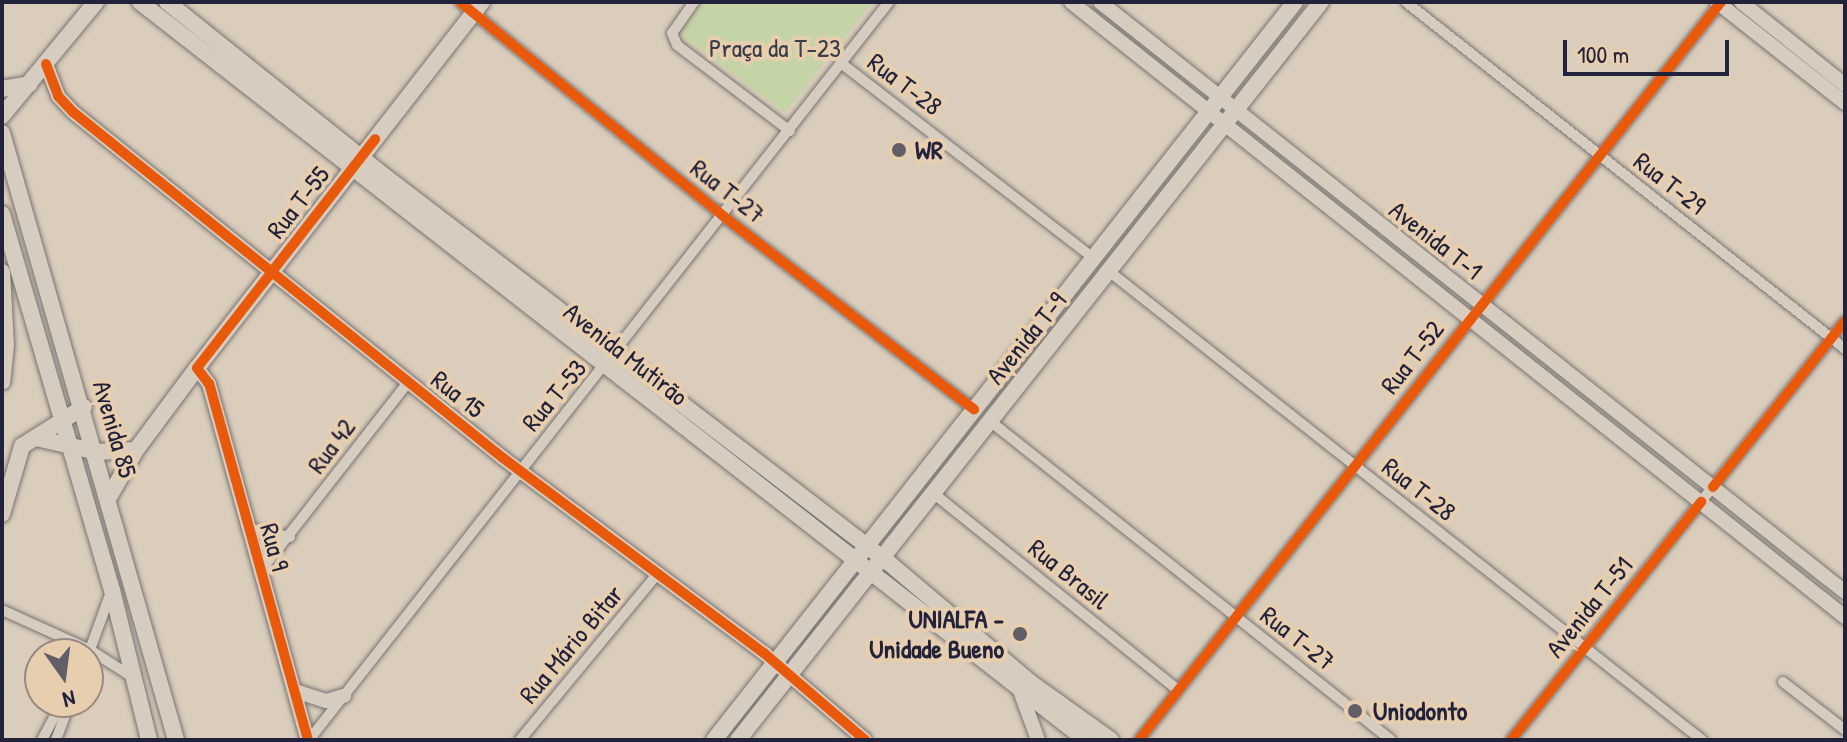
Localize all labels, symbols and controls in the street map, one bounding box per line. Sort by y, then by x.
scale bar [1567,24,1733,74]
park label: Praça da T-23 [709,32,841,64]
text: 100 m [1577,38,1629,70]
street label: Rua T-28 [862,46,948,122]
place label: WR [915,134,943,166]
marker: WR [890,141,908,159]
street label: Rua T-29 [1628,145,1712,221]
street label: Rua T-27 [684,152,772,230]
street label: Rua T-55 [260,160,336,244]
street label: Avenida T-1 [1383,194,1489,286]
street label: Avenida T-9 [979,286,1073,390]
street label: Avenida Mutirão [558,296,694,412]
street label: Rua T-52 [1374,314,1450,400]
street label: Rua T-53 [515,353,593,437]
street label: Rua 15 [425,364,491,424]
street label: Avenida 85 [86,377,144,481]
street label: Rua 42 [300,413,362,479]
street label: Rua T-28 [1376,451,1462,527]
street label: Rua 9 [254,520,296,574]
street label: Rua Brasil [1022,532,1116,616]
street label: Avenida T-51 [1539,550,1639,664]
street label: Rua Mário Bitar [513,579,629,709]
street label: Rua T-27 [1254,599,1342,677]
place label: UNIALFA - Unidade Bueno [869,603,1004,664]
marker: UNIALFA - Unidade Bueno [1011,625,1029,643]
north arrow [24,638,104,718]
text: N [60,683,79,715]
place label: Uniodonto [1373,695,1467,727]
marker: Uniodonto [1344,700,1366,722]

